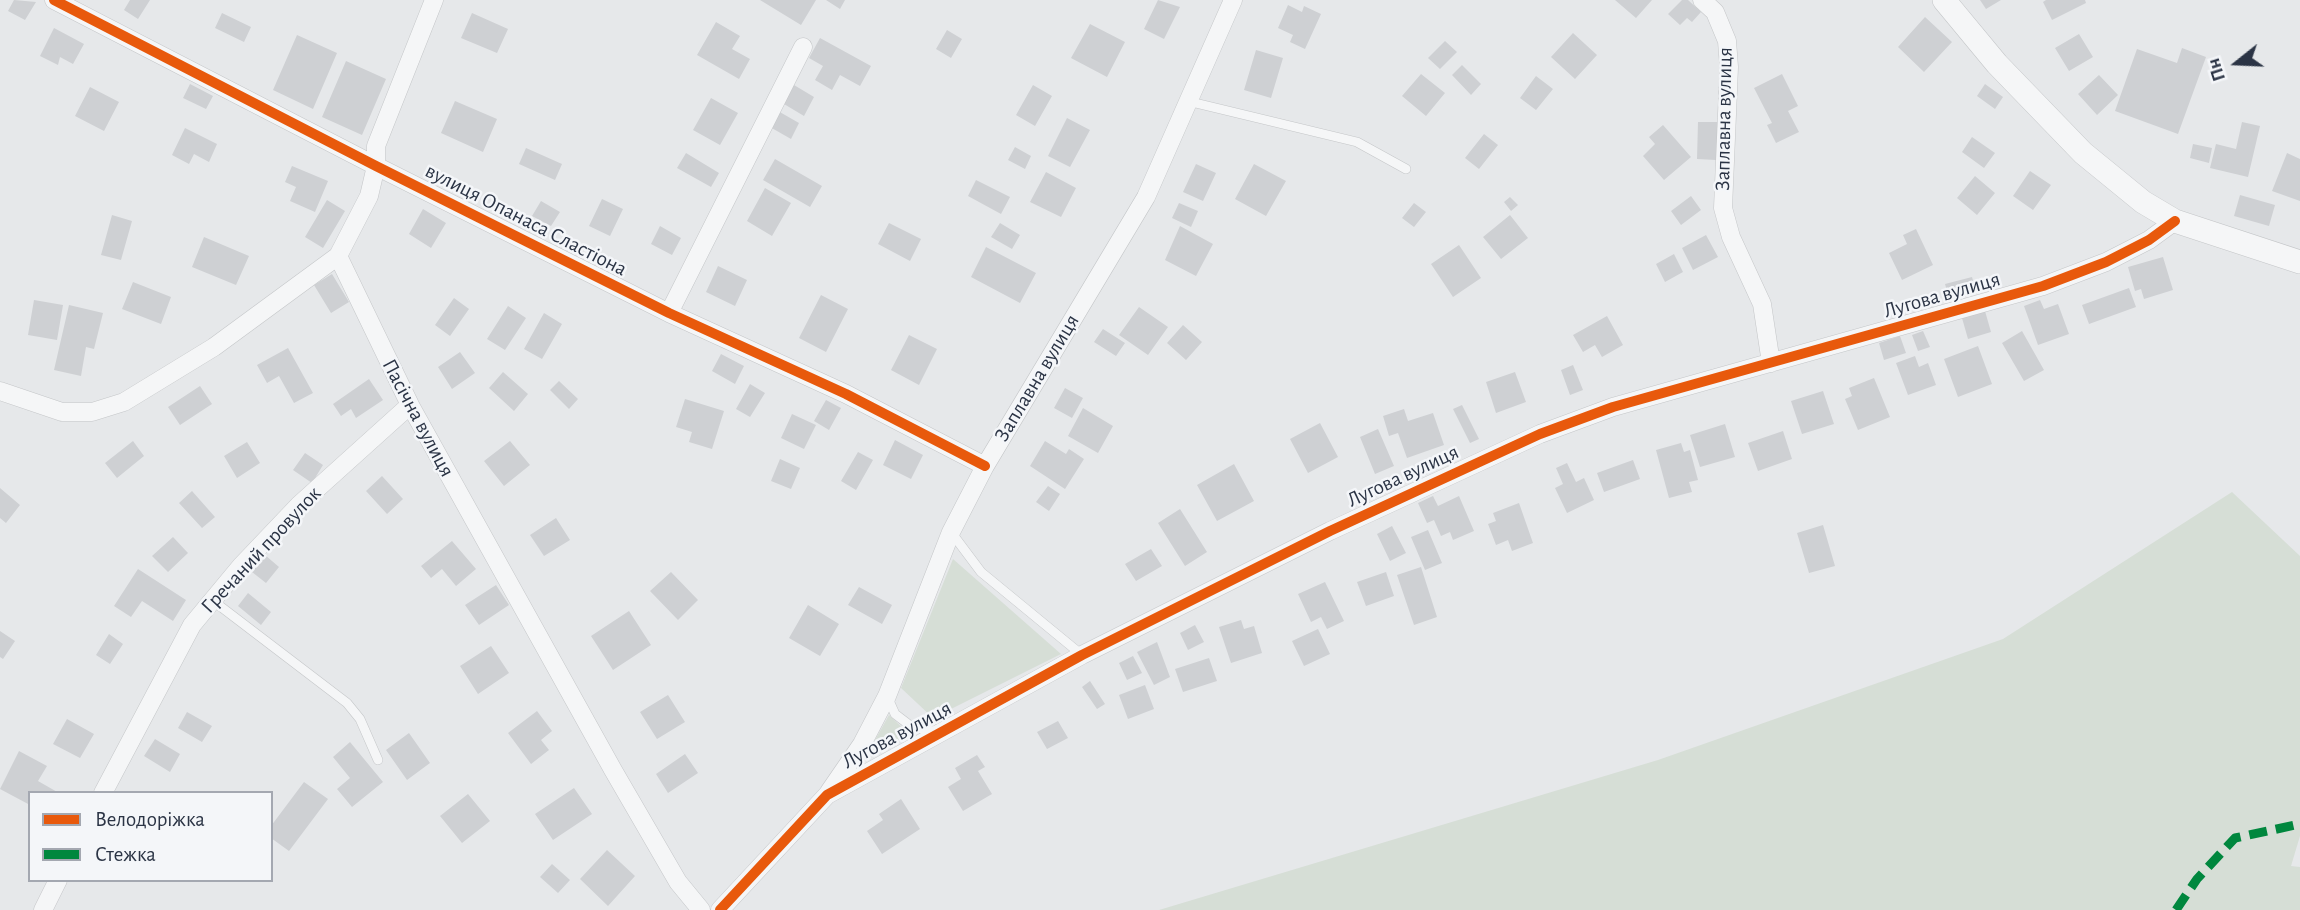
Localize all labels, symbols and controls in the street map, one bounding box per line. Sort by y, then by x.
north arrow [2202,28,2272,98]
street label: Заплавна вулиця [1710,47,1738,191]
text: Пн [2204,56,2229,84]
street label: вулиця Опанаса Сластіона [421,158,631,282]
street label: Лугова вулиця [1881,266,2003,324]
street label: Заплавна вулиця [989,310,1085,446]
street label: Пасічна вулиця [376,355,460,481]
street label: Лугова вулиця [1343,439,1463,513]
street label: Гречаний провулок [196,481,326,619]
street label: Лугова вулиця [838,696,956,774]
legend [28,791,273,882]
text: Велодоріжка [95,809,205,830]
text: Стежка [95,844,156,865]

